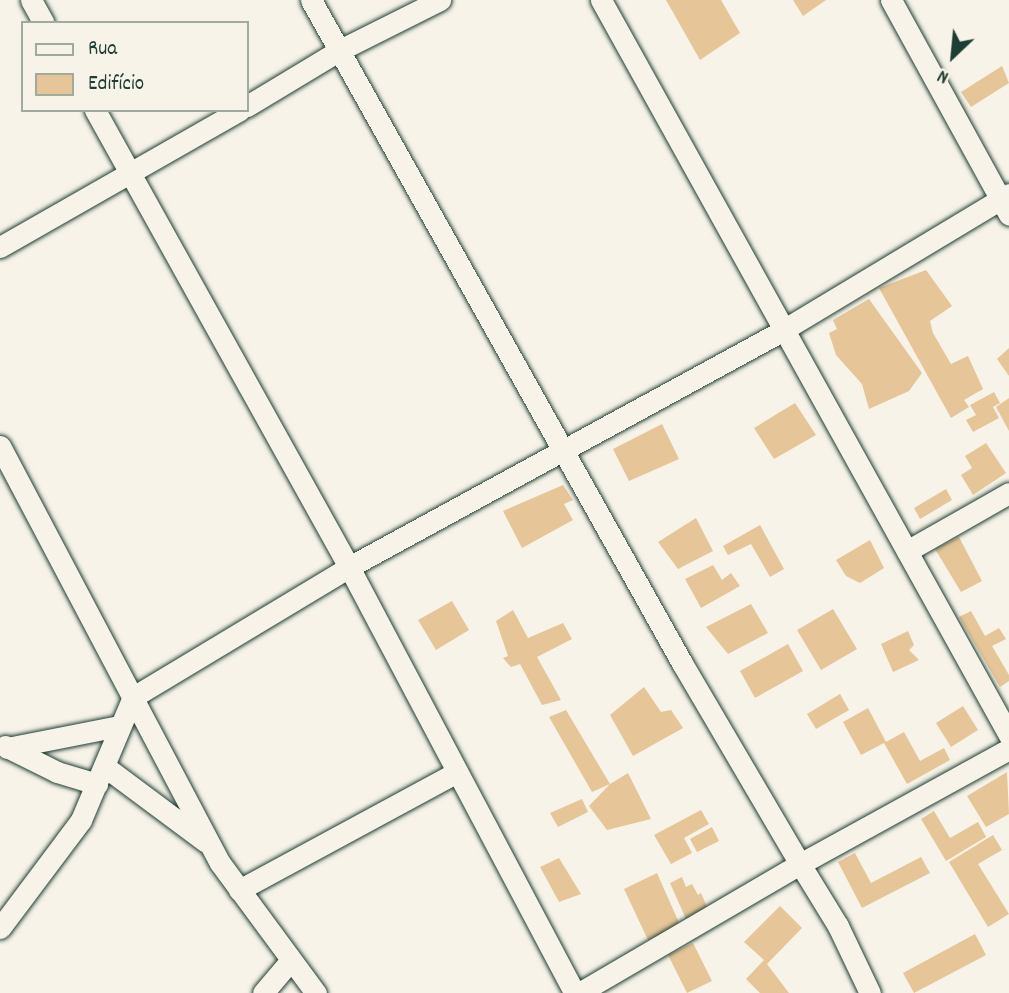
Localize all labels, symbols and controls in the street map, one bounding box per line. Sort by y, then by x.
legend [21,21,248,112]
north arrow [918,21,988,91]
text: Rua [88,35,117,65]
text: N [933,61,954,90]
text: Edifício [88,70,144,100]

